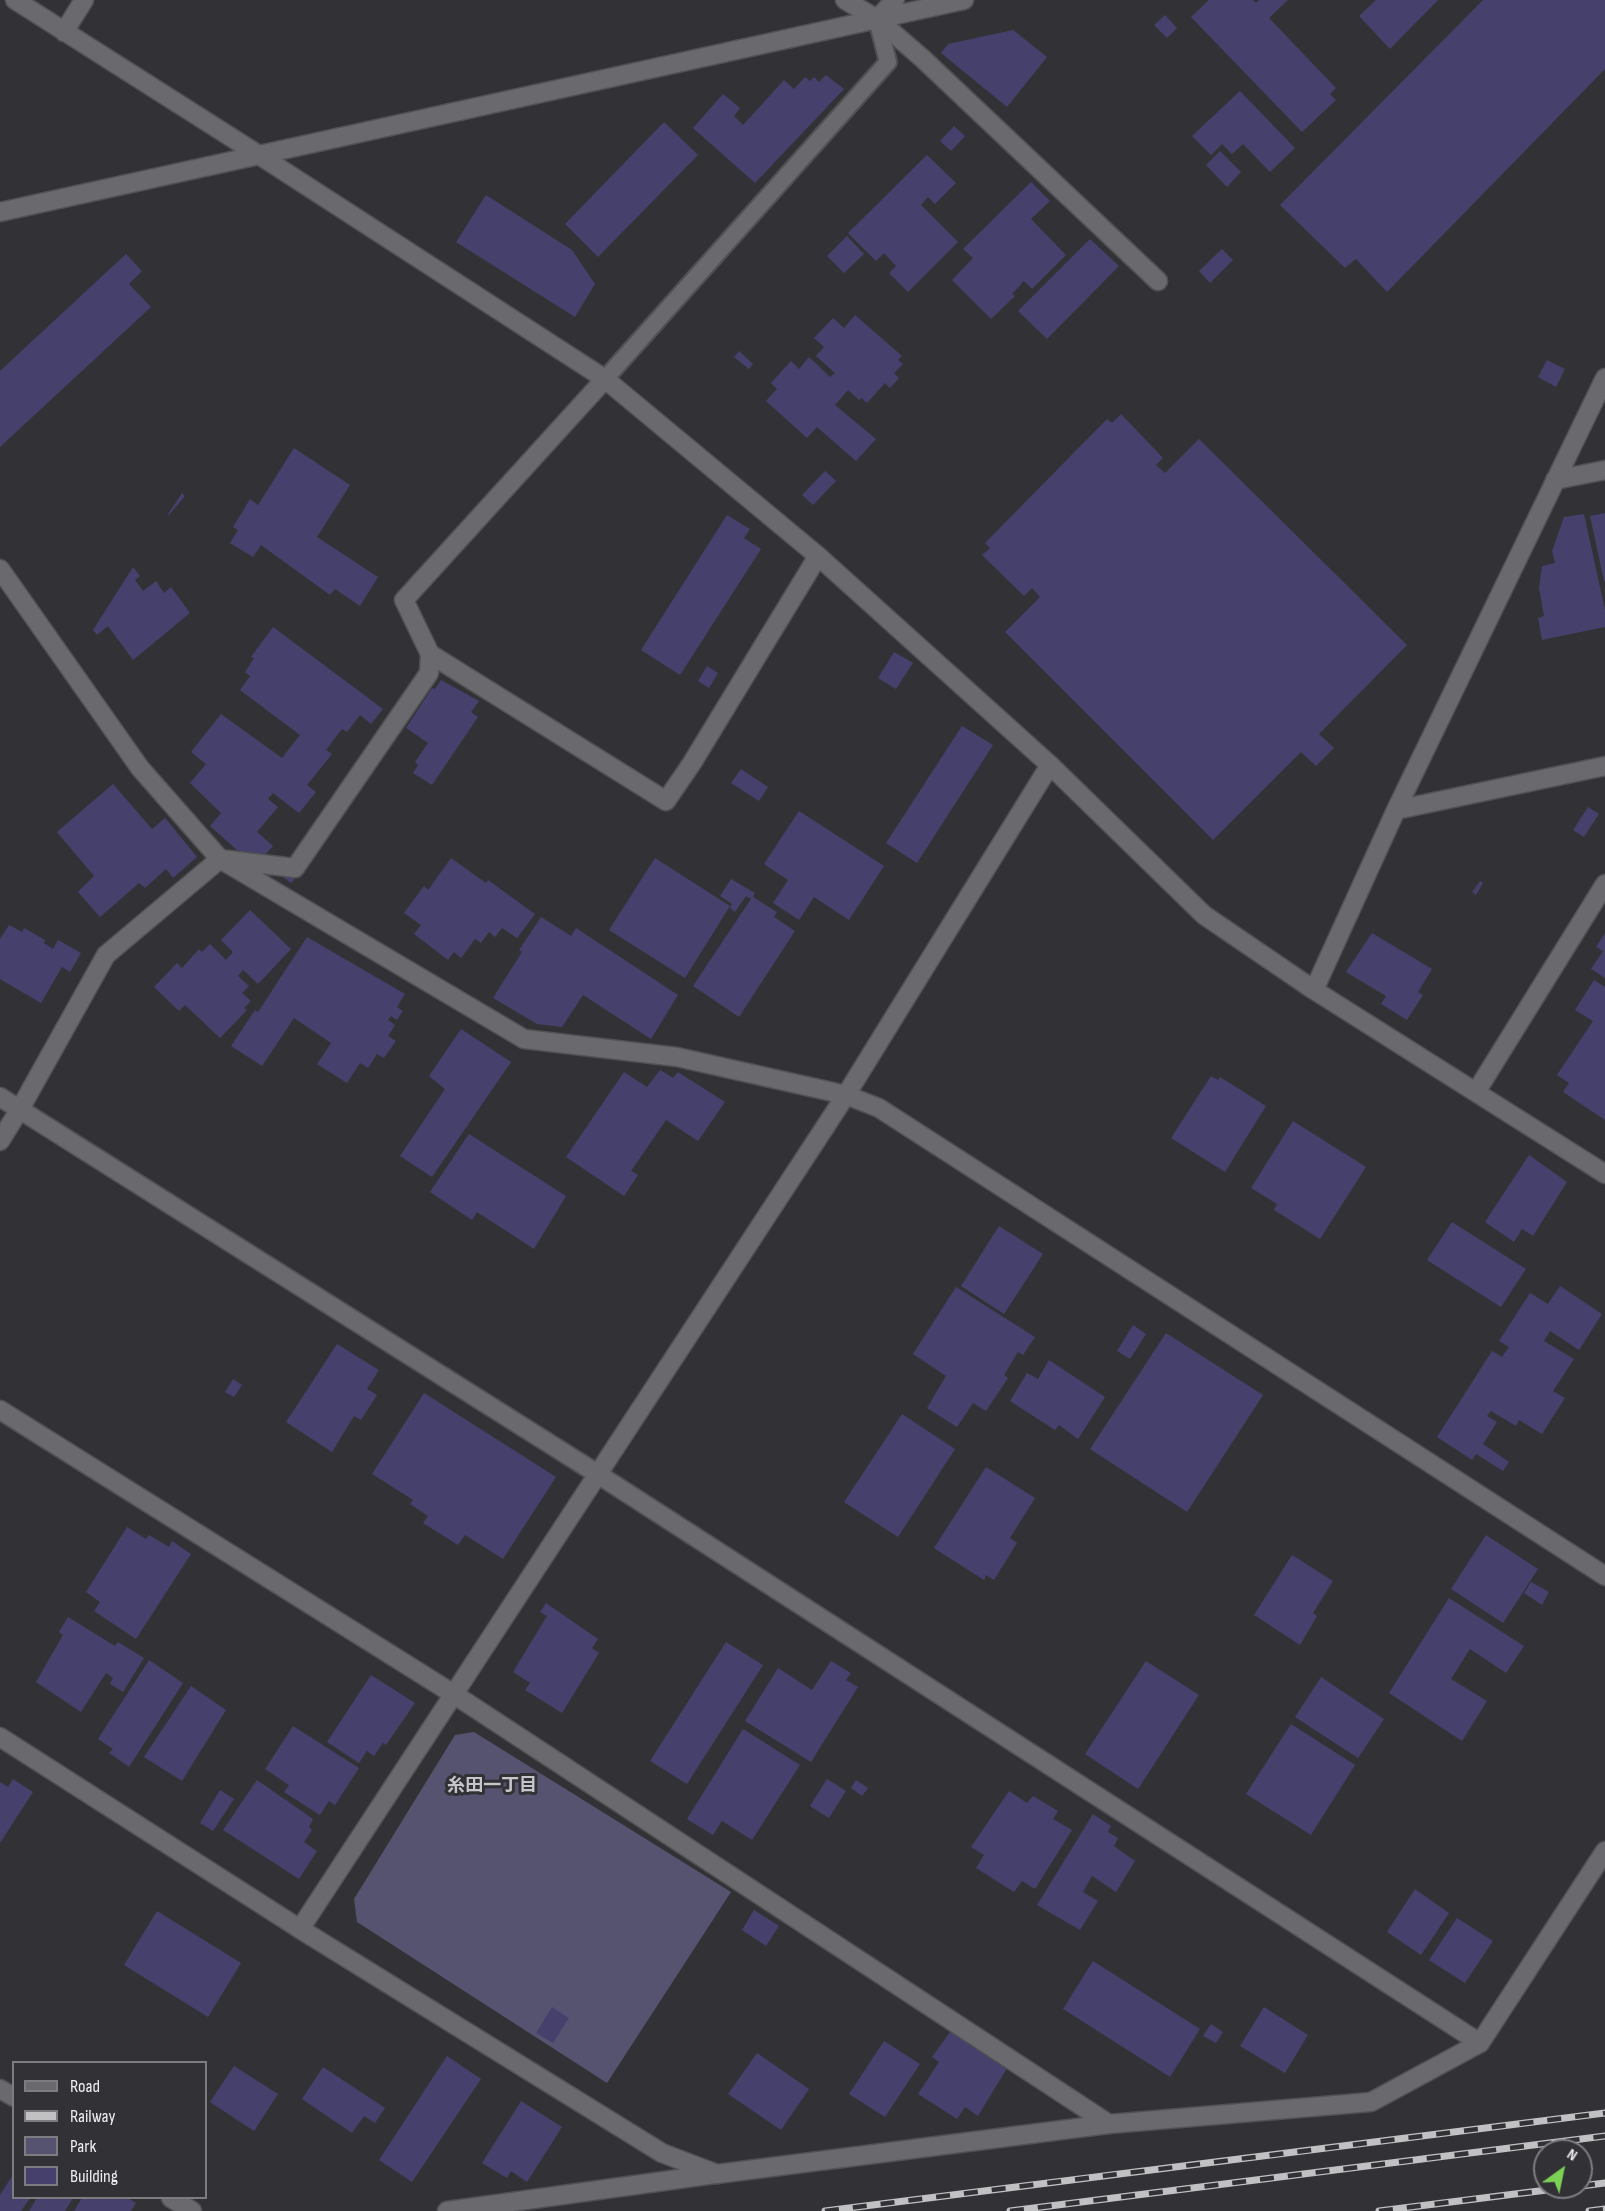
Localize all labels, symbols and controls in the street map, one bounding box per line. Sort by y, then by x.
district label: 糸田一丁目 [447,1775,537,1797]
legend [12,2061,207,2199]
text: Road [70,2076,100,2097]
text: Railway [70,2106,115,2127]
text: Park [70,2136,96,2157]
north arrow [1533,2139,1593,2199]
text: N [1563,2145,1581,2165]
text: Building [70,2166,118,2187]

